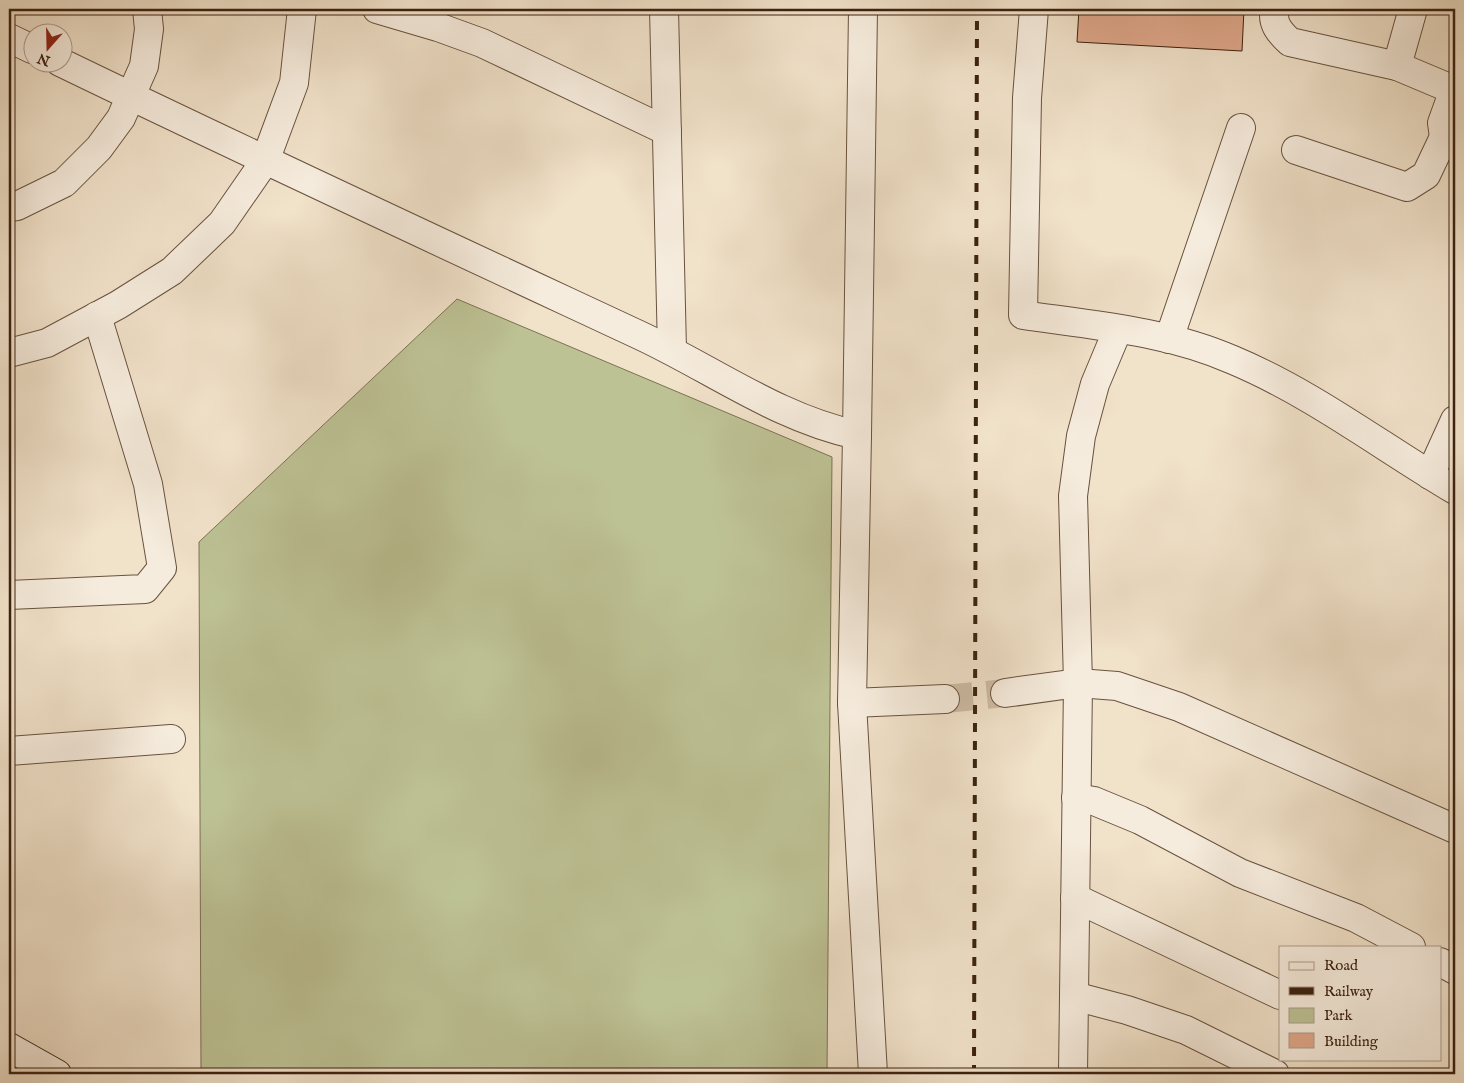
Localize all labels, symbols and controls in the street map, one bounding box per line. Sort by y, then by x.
north arrow [22,22,72,72]
text: N [35,49,54,70]
legend [1279,946,1442,1060]
text: Road [1324,956,1359,975]
text: Railway [1324,982,1374,1001]
text: Park [1324,1006,1354,1025]
text: Building [1324,1032,1379,1051]

